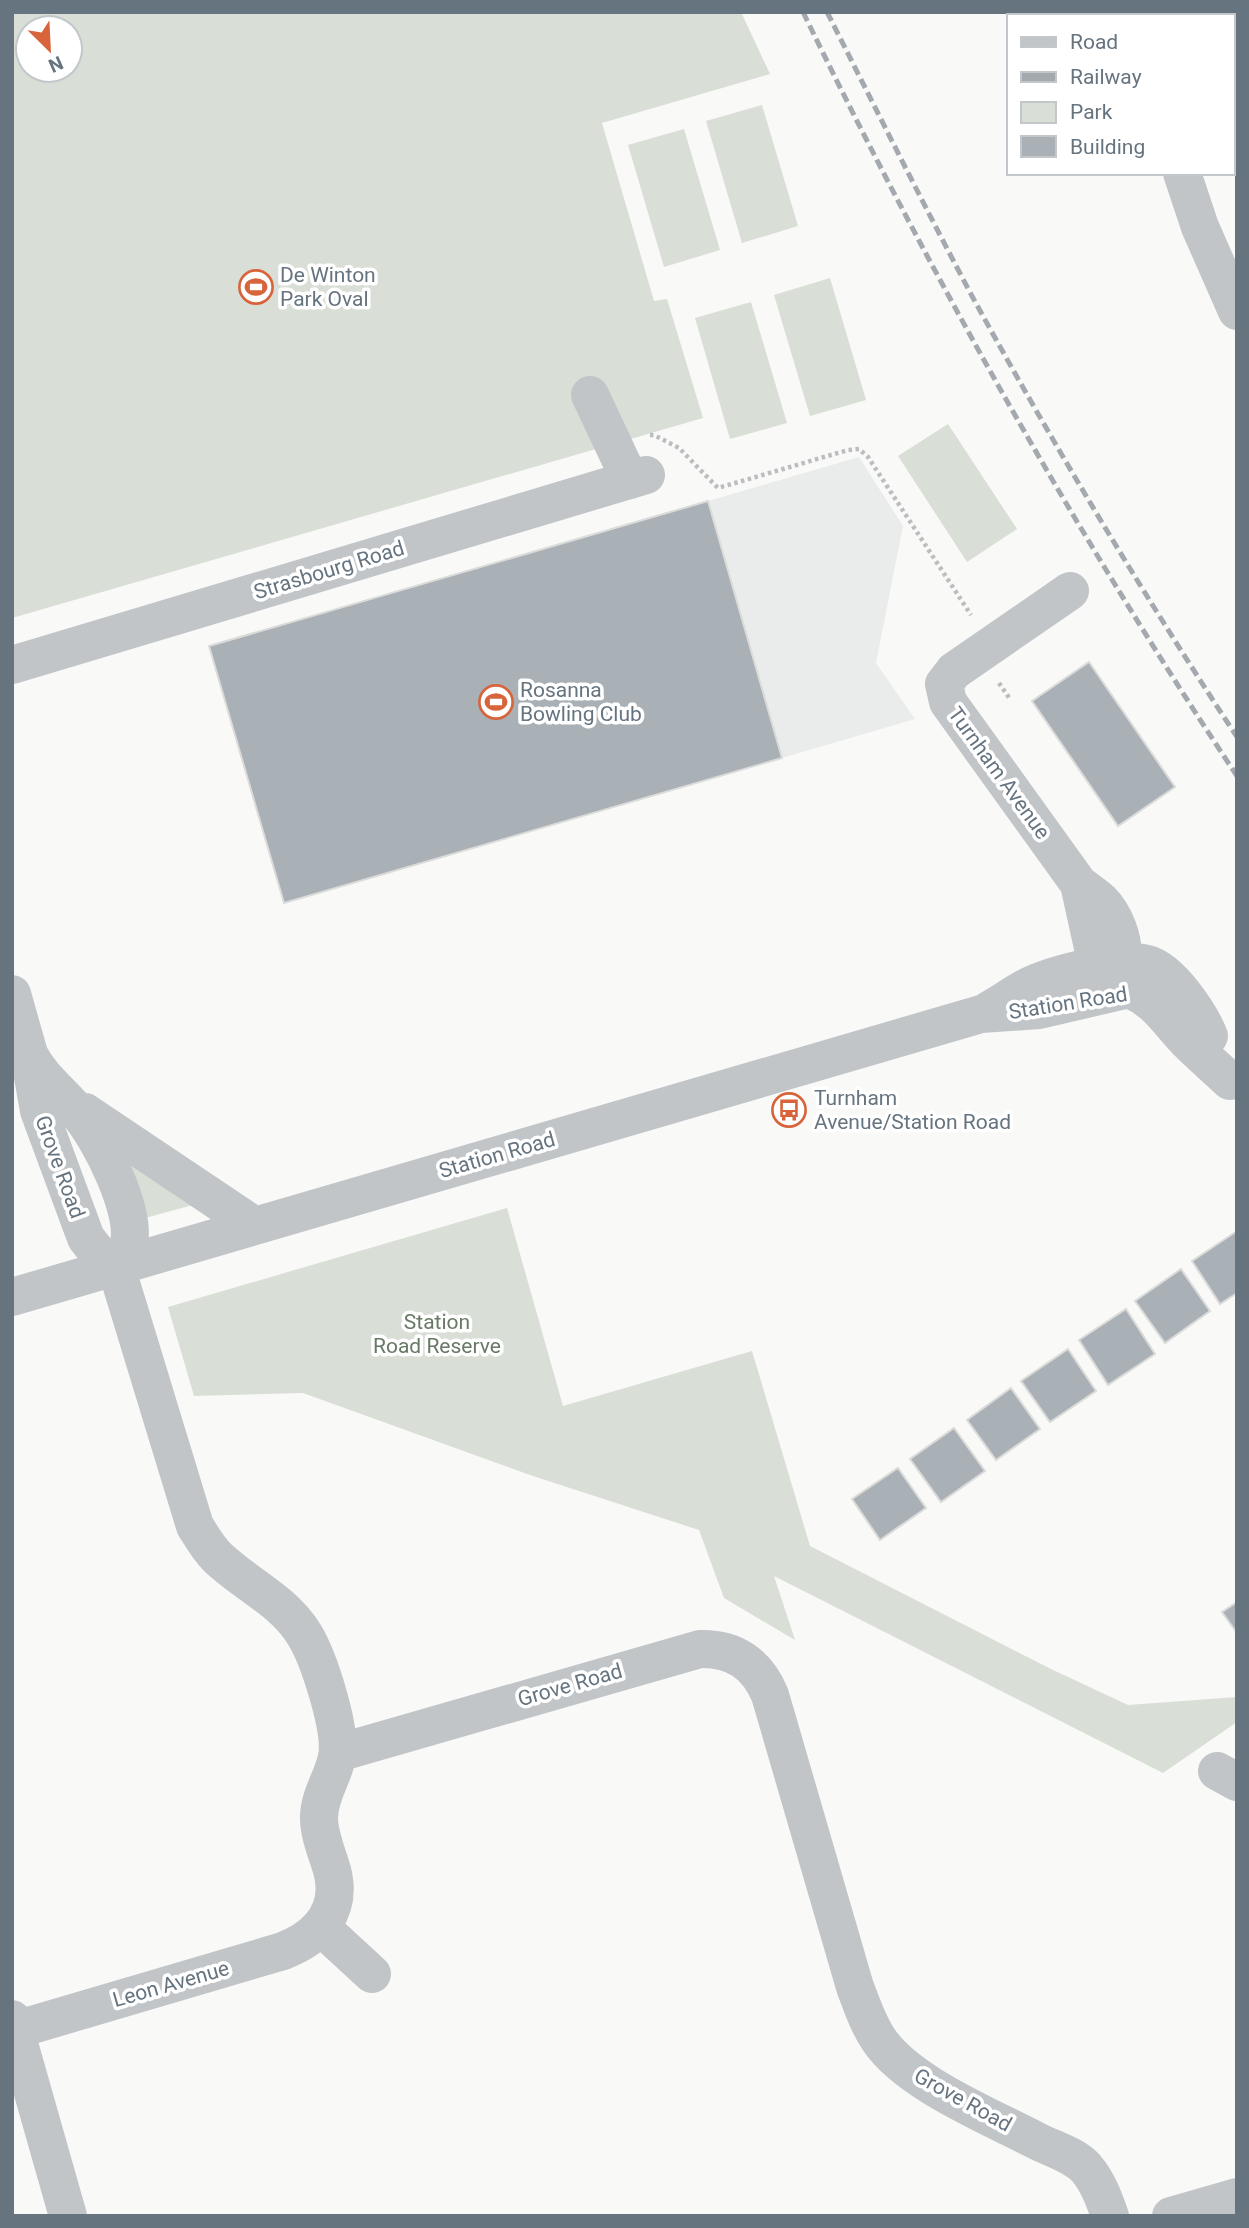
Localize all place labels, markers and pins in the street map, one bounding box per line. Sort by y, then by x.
place label: De Winton Park Oval [280,263,376,311]
sports icon: De Winton Park Oval [237,268,275,306]
place label: Rosanna Bowling Club [520,678,642,726]
sports icon: Rosanna Bowling Club [477,683,515,721]
place label: Turnham Avenue/Station Road [814,1086,1011,1134]
bus stop icon: Turnham Avenue/Station Road [770,1091,808,1129]

